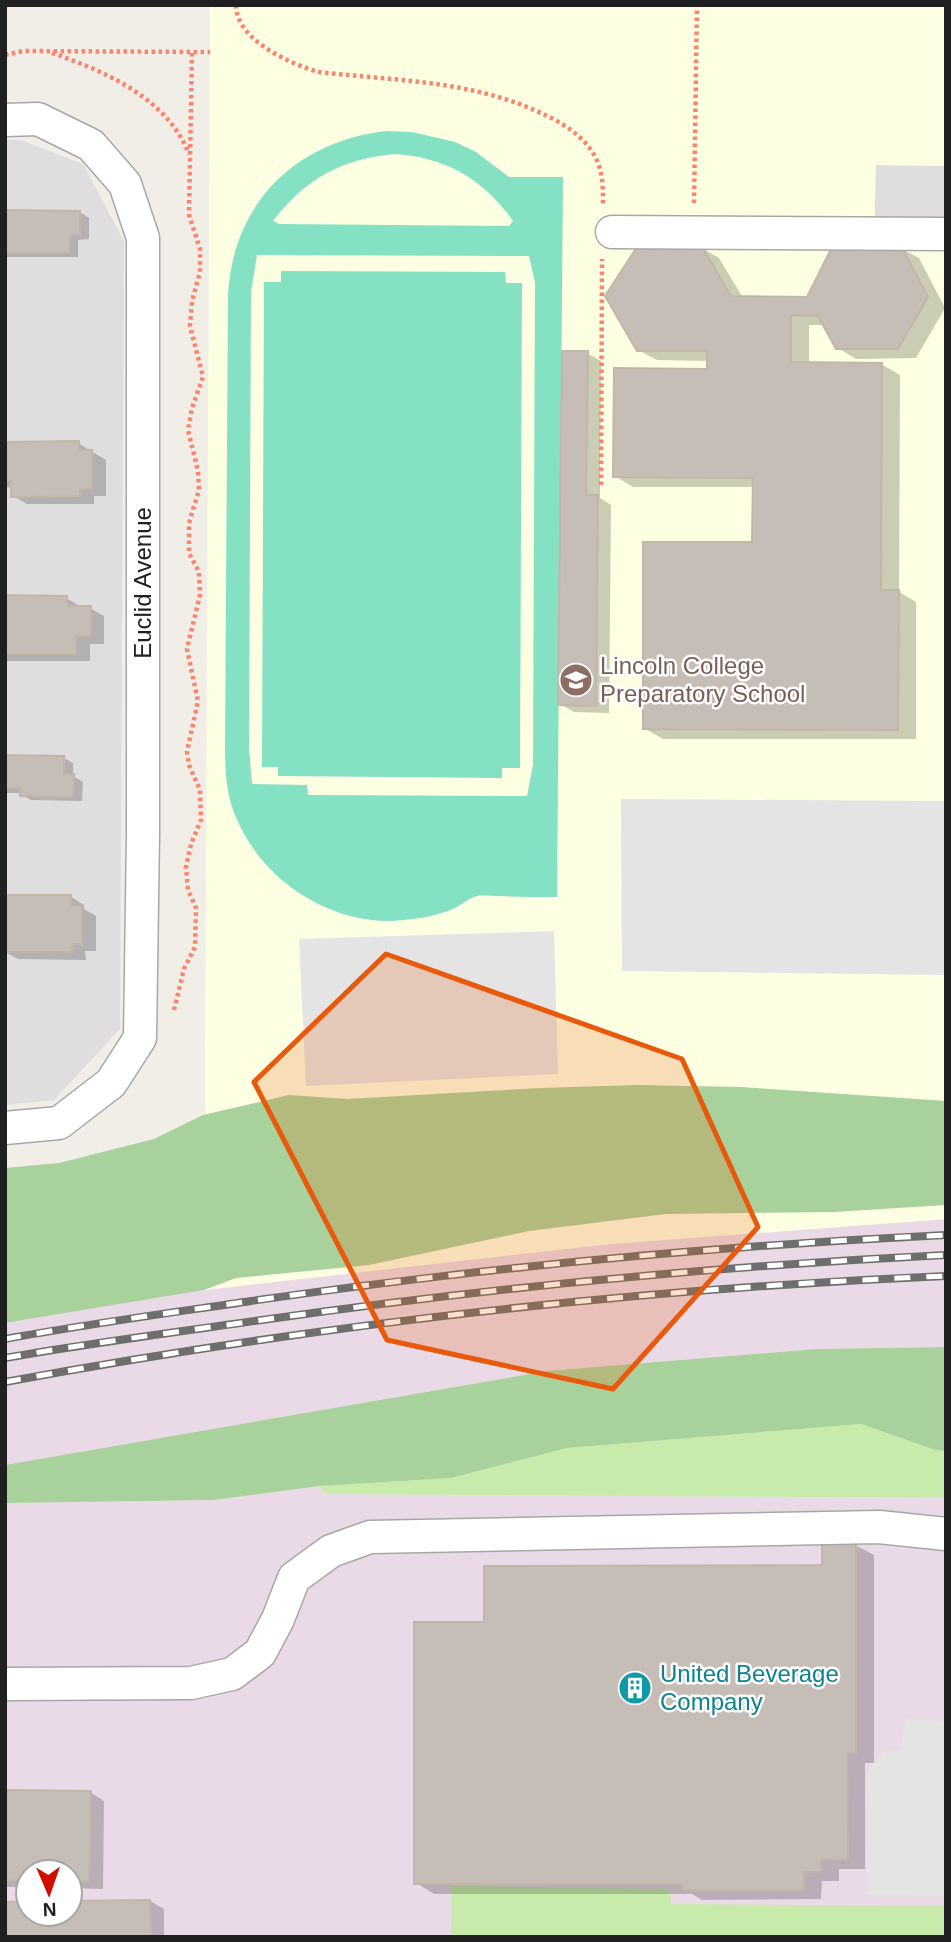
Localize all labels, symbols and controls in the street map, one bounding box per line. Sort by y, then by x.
street label: Euclid Avenue [129,507,156,659]
place label: Lincoln College Preparatory School [600,652,805,707]
school or university icon: Lincoln College Preparatory School [557,661,595,699]
place label: United Beverage Company [660,1660,839,1715]
building icon: United Beverage Company [616,1669,654,1707]
north arrow [14,1858,84,1928]
text: N [42,1899,57,1920]

